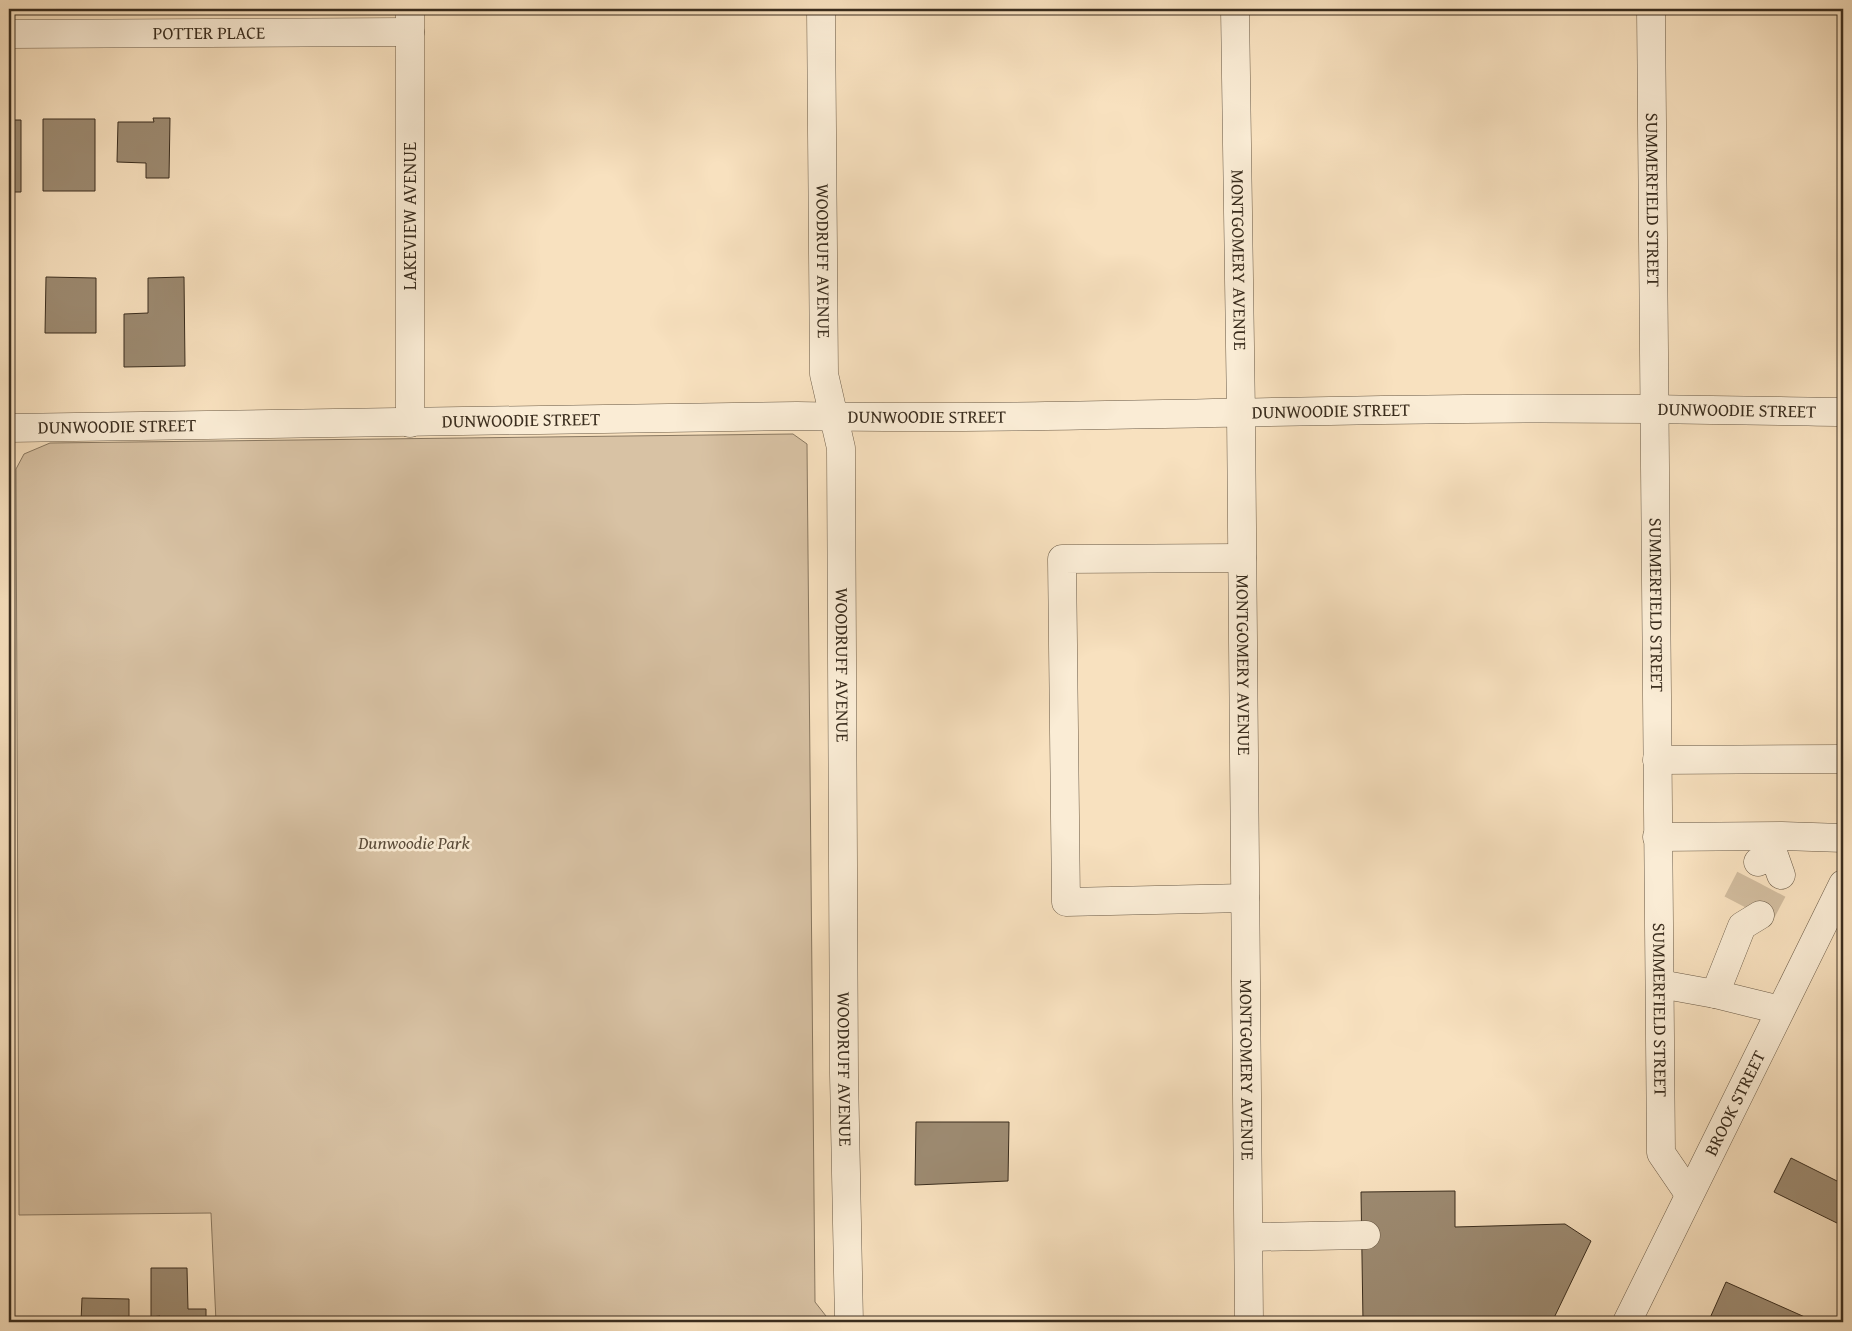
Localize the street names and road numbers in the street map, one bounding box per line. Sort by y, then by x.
street label: POTTER PLACE [153,19,265,46]
street label: SUMMERFIELD STREET [1639,113,1667,287]
street label: LAKEVIEW AVENUE [396,142,423,290]
street label: MONTGOMERY AVENUE [1224,169,1254,351]
street label: WOODRUFF AVENUE [809,184,838,338]
street label: DUNWOODIE STREET [1657,395,1816,425]
street label: DUNWOODIE STREET [1251,396,1410,425]
street label: DUNWOODIE STREET [848,403,1006,430]
street label: DUNWOODIE STREET [441,405,600,434]
street label: DUNWOODIE STREET [38,411,196,441]
street label: SUMMERFIELD STREET [1642,518,1671,692]
street label: MONTGOMERY AVENUE [1229,574,1258,756]
street label: WOODRUFF AVENUE [829,588,856,742]
street label: SUMMERFIELD STREET [1646,923,1675,1097]
street label: MONTGOMERY AVENUE [1233,979,1262,1161]
street label: WOODRUFF AVENUE [831,992,859,1147]
street label: BROOK STREET [1697,1046,1772,1160]

